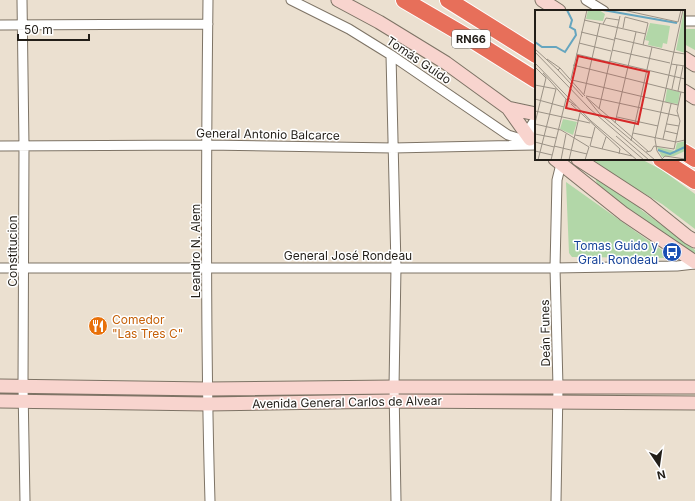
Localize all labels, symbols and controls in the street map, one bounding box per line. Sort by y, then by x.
inset map [535,10,685,160]
scale bar [18,16,89,42]
text: 50 m [24,22,53,37]
road number: RN66 [452,30,490,48]
street label: Tomás Guido [384,33,454,87]
street label: General Antonio Balcarce [196,125,340,143]
street label: Leandro N. Alem [188,204,203,298]
street label: Constitucion [5,215,20,287]
place label: Tomas Guido y Gral. Rondeau [573,238,658,267]
bus stop icon: Tomas Guido y Gral. Rondeau [661,241,683,263]
street label: General José Rondeau [284,248,412,263]
street label: Deán Funes [537,299,553,367]
place label: Comedor "Las Tres C" [112,312,183,341]
restaurant icon: Comedor "Las Tres C" [87,315,109,337]
street label: Avenida General Carlos de Alvear [252,393,443,411]
north arrow [639,445,679,485]
text: N [656,467,667,483]

